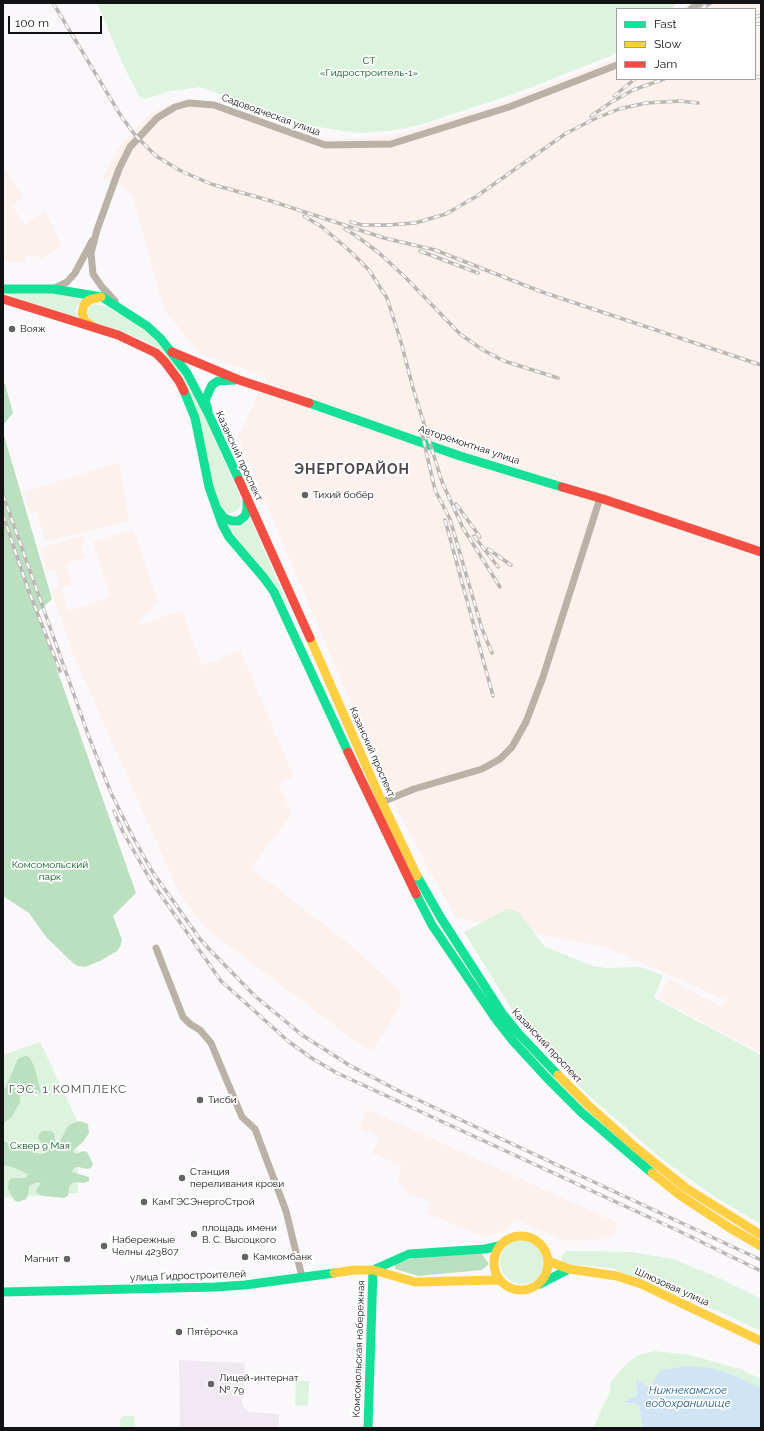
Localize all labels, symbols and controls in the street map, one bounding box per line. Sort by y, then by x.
scale bar [10,8,104,34]
legend [616,8,756,80]
text: 100 m [15,16,49,30]
text: Fast [654,17,677,31]
text: Slow [654,37,681,51]
park label: СТ «Гидростроитель-1» [320,55,418,78]
text: Jam [654,57,677,71]
street label: Садоводческая улица [220,92,322,138]
place label: Вояж [20,323,46,335]
marker: Вояж [7,324,17,334]
street label: Казанский проспект [213,409,265,503]
street label: Авторемонтная улица [417,423,521,467]
district label: ЭНЕРГОРАЙОН [294,462,410,478]
place label: Тихий бобёр [313,489,374,501]
marker: Тихий бобёр [300,490,310,500]
street label: Казанский проспект [347,705,397,799]
park label: Комсомольский парк [12,859,88,882]
street label: Казанский проспект [509,1006,585,1086]
district label: ГЭС, 1 КОМПЛЕКС [9,1082,127,1096]
place label: Тисби [208,1094,237,1106]
marker: Тисби [195,1095,205,1105]
park label: Сквер 9 Мая [10,1140,70,1152]
place label: Станция переливания крови [190,1166,284,1190]
marker: Станция переливания крови [177,1173,187,1183]
place label: КамГЭСЭнергоСтрой [152,1196,255,1208]
marker: КамГЭСЭнергоСтрой [139,1197,149,1207]
place label: площадь имени В. С. Высоцкого [202,1222,277,1246]
marker: площадь имени В. С. Высоцкого [189,1229,199,1239]
place label: Набережные Челны 423807 [112,1234,178,1258]
marker: Набережные Челны 423807 [99,1241,109,1251]
place label: Камкомбанк [253,1251,312,1263]
marker: Камкомбанк [240,1252,250,1262]
place label: Магнит [24,1253,59,1265]
marker: Магнит [62,1254,72,1264]
street label: Шлюзовая улица [633,1265,711,1309]
street label: улица Гидростроителей [130,1268,246,1284]
street label: Комсомольская набережная [351,1280,367,1418]
place label: Пятёрочка [187,1326,238,1338]
marker: Пятёрочка [174,1327,184,1337]
place label: Лицей-интернат № 79 [219,1372,299,1396]
marker: Лицей-интернат № 79 [206,1379,216,1389]
water label: Нижнекамское водохранилище [645,1384,731,1410]

